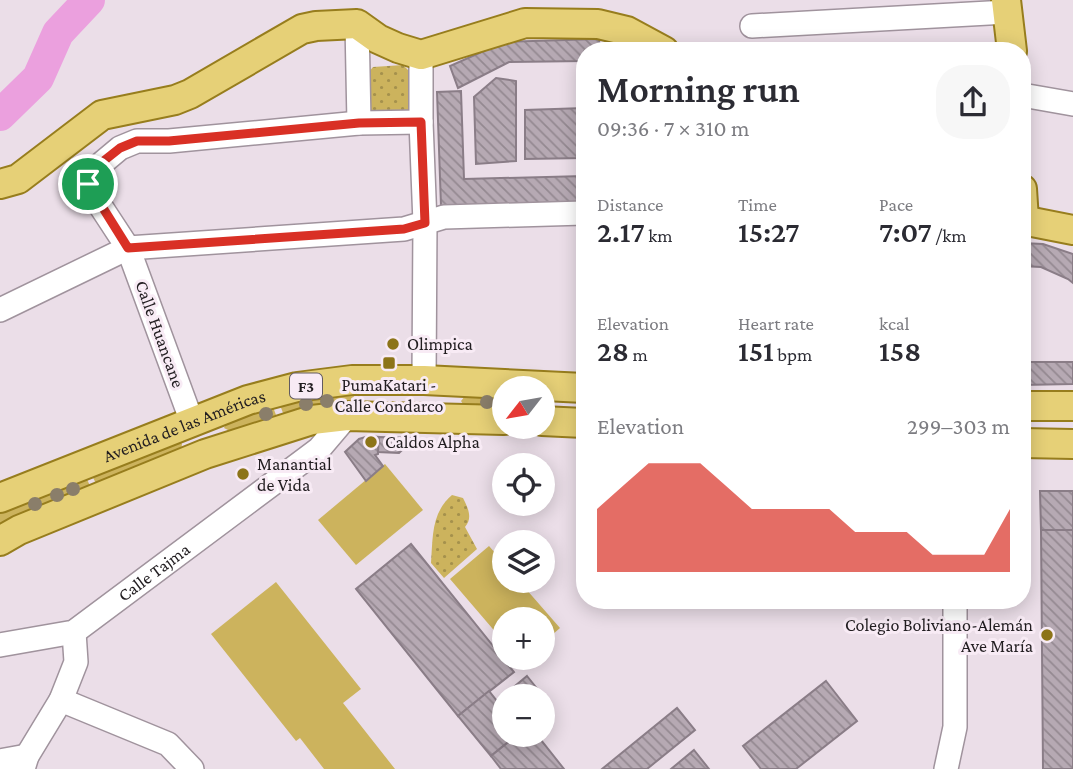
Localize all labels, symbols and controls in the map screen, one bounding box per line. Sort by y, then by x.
button: share [936,65,1010,139]
text: Morning run [597,68,800,110]
text: 09:36 · 7 × 310 m [597,115,749,141]
pin [58,154,118,214]
icon: arrive [69,165,107,203]
text: Distance [597,194,663,215]
text: Time [738,194,777,215]
text: Pace [879,194,913,215]
text: 2.17 [597,215,645,248]
text: 15:27 [738,215,800,248]
text: 7:07 [879,215,932,248]
text: km [645,225,673,246]
text: /km [932,225,967,246]
street label: Calle Huancane [131,278,189,390]
text: Elevation [597,313,669,334]
text: Heart rate [738,313,814,334]
text: kcal [879,313,910,334]
place label: Olimpica [407,334,473,354]
text: 28 [597,334,629,367]
text: 151 [738,334,774,367]
text: 158 [879,334,921,367]
marker: Olimpica [385,336,401,352]
text: m [629,344,648,365]
text: bpm [774,344,812,365]
marker: PumaKatari - Calle Condarco [381,355,397,371]
road number: F3 [290,374,322,398]
place label: PumaKatari - Calle Condarco [335,375,443,416]
north arrow [492,376,555,439]
map controls [492,376,555,747]
street label: Avenida de las Américas [100,386,268,466]
text: Elevation [597,413,684,439]
text: 299–303 m [907,413,1010,439]
place label: Caldos Alpha [385,432,480,452]
marker: Caldos Alpha [363,434,379,450]
button: locate [492,453,555,516]
place label: Manantial de Vida [257,454,332,495]
marker: Manantial de Vida [235,466,251,482]
button: layers [492,530,555,593]
street label: Calle Tajma [114,539,194,605]
button: + [492,607,555,670]
place label: Colegio Boliviano-Alemán Ave María [845,615,1033,656]
marker: Colegio Boliviano-Alemán Ave María [1039,627,1055,643]
button: − [492,684,555,747]

